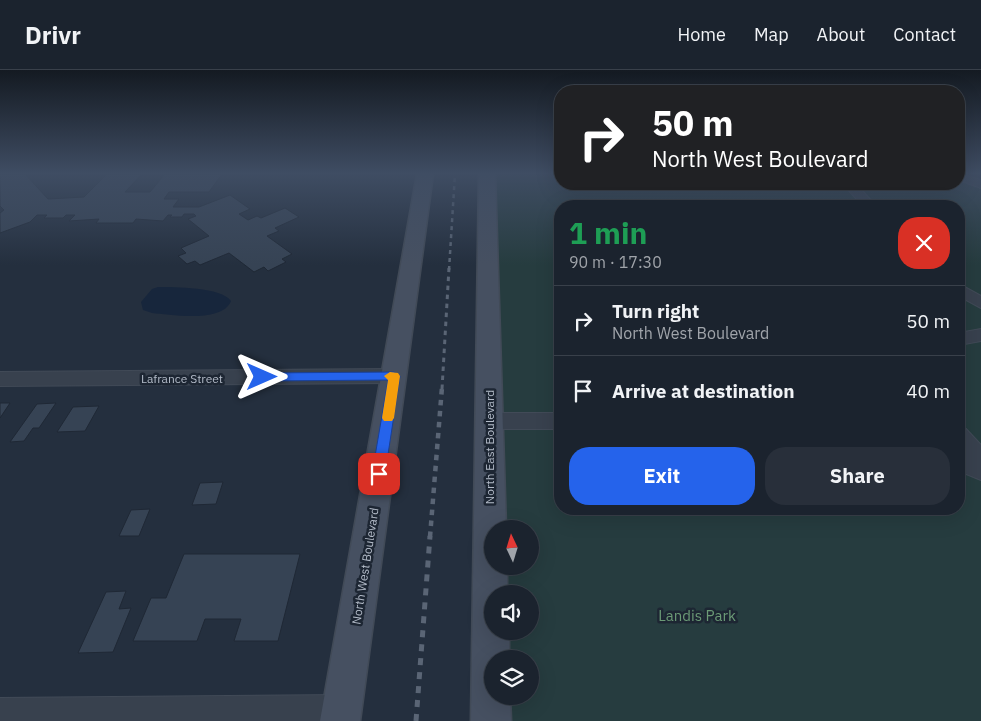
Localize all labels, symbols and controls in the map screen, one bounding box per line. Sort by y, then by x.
text: Drivr [25,19,81,51]
text: Home [678,23,726,46]
text: Map [754,23,789,46]
text: About [817,23,865,46]
text: Contact [893,23,956,46]
text: 50 m [652,100,734,146]
icon: right [569,105,634,170]
text: North West Boulevard [652,144,868,173]
text: 1 min [569,213,647,252]
button: close [898,217,950,269]
text: 90 m · 17:30 [569,252,662,272]
text: Turn right [612,299,699,323]
icon: right [569,307,597,335]
text: 50 m [906,309,950,333]
text: North West Boulevard [612,323,769,343]
position arrow [235,350,287,402]
street label: Lafrance Street [141,371,223,386]
icon: arrive [569,377,597,405]
text: Arrive at destination [612,379,795,403]
text: 40 m [906,379,950,403]
street label: North East Boulevard [482,390,497,504]
button: Exit [569,447,755,505]
button: Share [765,447,950,505]
pin [358,453,400,495]
icon: arrive [365,460,393,488]
street label: North West Boulevard [348,507,382,625]
north arrow [484,520,539,575]
map controls [484,520,539,705]
button: sound [484,585,539,640]
park label: Landis Park [658,606,736,625]
button: layers [484,650,539,705]

